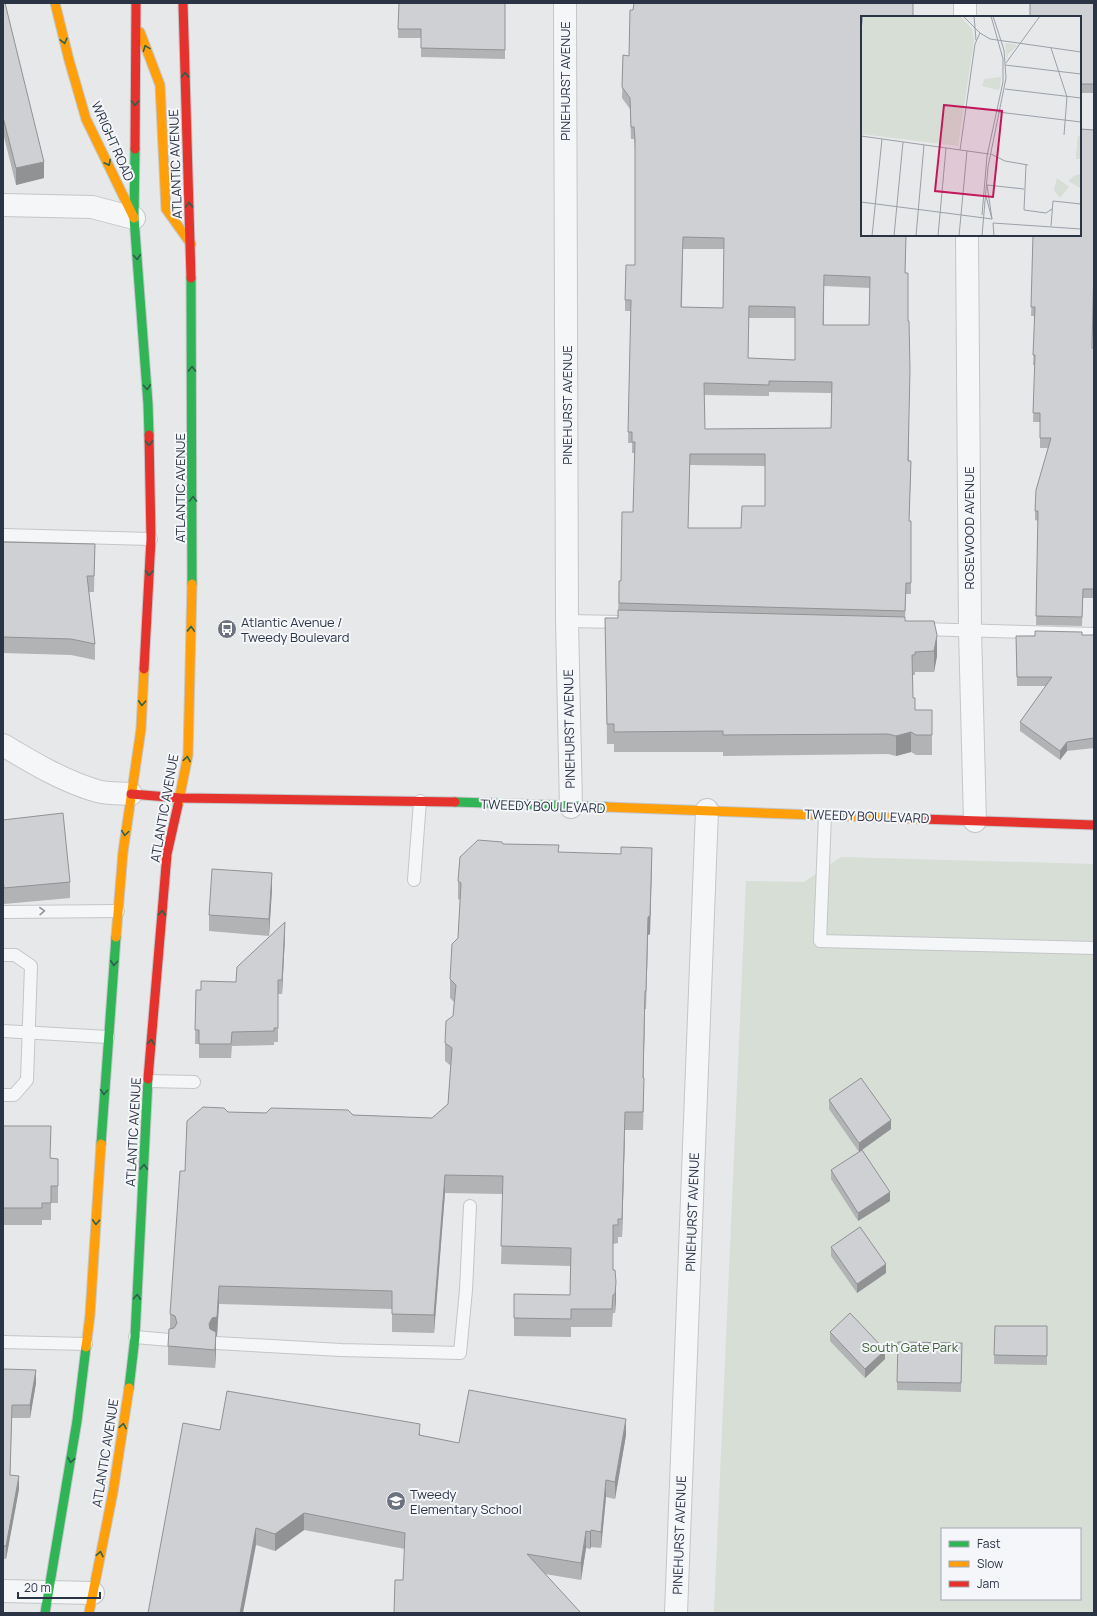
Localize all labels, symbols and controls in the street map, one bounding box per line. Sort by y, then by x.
inset map [861,16,1081,236]
street label: PINEHURST AVENUE [556,21,574,141]
one-way arrow [59,37,68,44]
one-way arrow [143,44,151,51]
one-way arrow [181,72,189,78]
street label: WRIGHT ROAD [87,98,139,184]
one-way arrow [131,100,139,106]
street label: ATLANTIC AVENUE [164,109,186,219]
one-way arrow [103,158,111,166]
one-way arrow [185,202,194,208]
one-way arrow [132,254,141,260]
street label: PINEHURST AVENUE [558,345,576,465]
one-way arrow [188,366,196,372]
one-way arrow [142,384,151,390]
street label: ATLANTIC AVENUE [171,433,189,543]
one-way arrow [145,440,153,446]
street label: ROSEWOOD AVENUE [960,466,978,590]
one-way arrow [189,496,197,502]
one-way arrow [145,570,154,576]
place label: Atlantic Avenue / Tweedy Boulevard [241,613,350,646]
bus stop icon: Atlantic Avenue / Tweedy Boulevard [216,618,238,640]
one-way arrow [187,626,195,632]
street label: PINEHURST AVENUE [559,669,579,789]
one-way arrow [138,700,146,706]
street label: ATLANTIC AVENUE [146,752,182,864]
one-way arrow [182,756,191,762]
street label: TWEEDY BOULEVARD [480,795,606,817]
street label: TWEEDY BOULEVARD [804,805,930,827]
one-way arrow [121,830,130,836]
one-way arrow [39,907,45,915]
one-way arrow [157,910,166,916]
one-way arrow [109,960,118,966]
one-way arrow [147,1039,156,1045]
street label: ATLANTIC AVENUE [121,1077,145,1187]
one-way arrow [100,1089,109,1095]
street label: PINEHURST AVENUE [681,1152,703,1272]
one-way arrow [139,1164,148,1170]
one-way arrow [91,1219,100,1225]
one-way arrow [133,1294,142,1300]
park label: South Gate Park [862,1338,959,1356]
street label: ATLANTIC AVENUE [88,1397,122,1509]
one-way arrow [118,1423,127,1430]
one-way arrow [67,1457,76,1463]
street label: PINEHURST AVENUE [668,1475,690,1595]
place label: Tweedy Elementary School [410,1485,522,1518]
school or university icon: Tweedy Elementary School [385,1490,407,1512]
legend [941,1528,1081,1600]
text: Fast [977,1535,1001,1552]
one-way arrow [96,1551,104,1558]
text: Slow [977,1555,1003,1572]
scale bar [18,1574,100,1600]
text: Jam [977,1575,999,1592]
text: 20 m [24,1579,51,1596]

